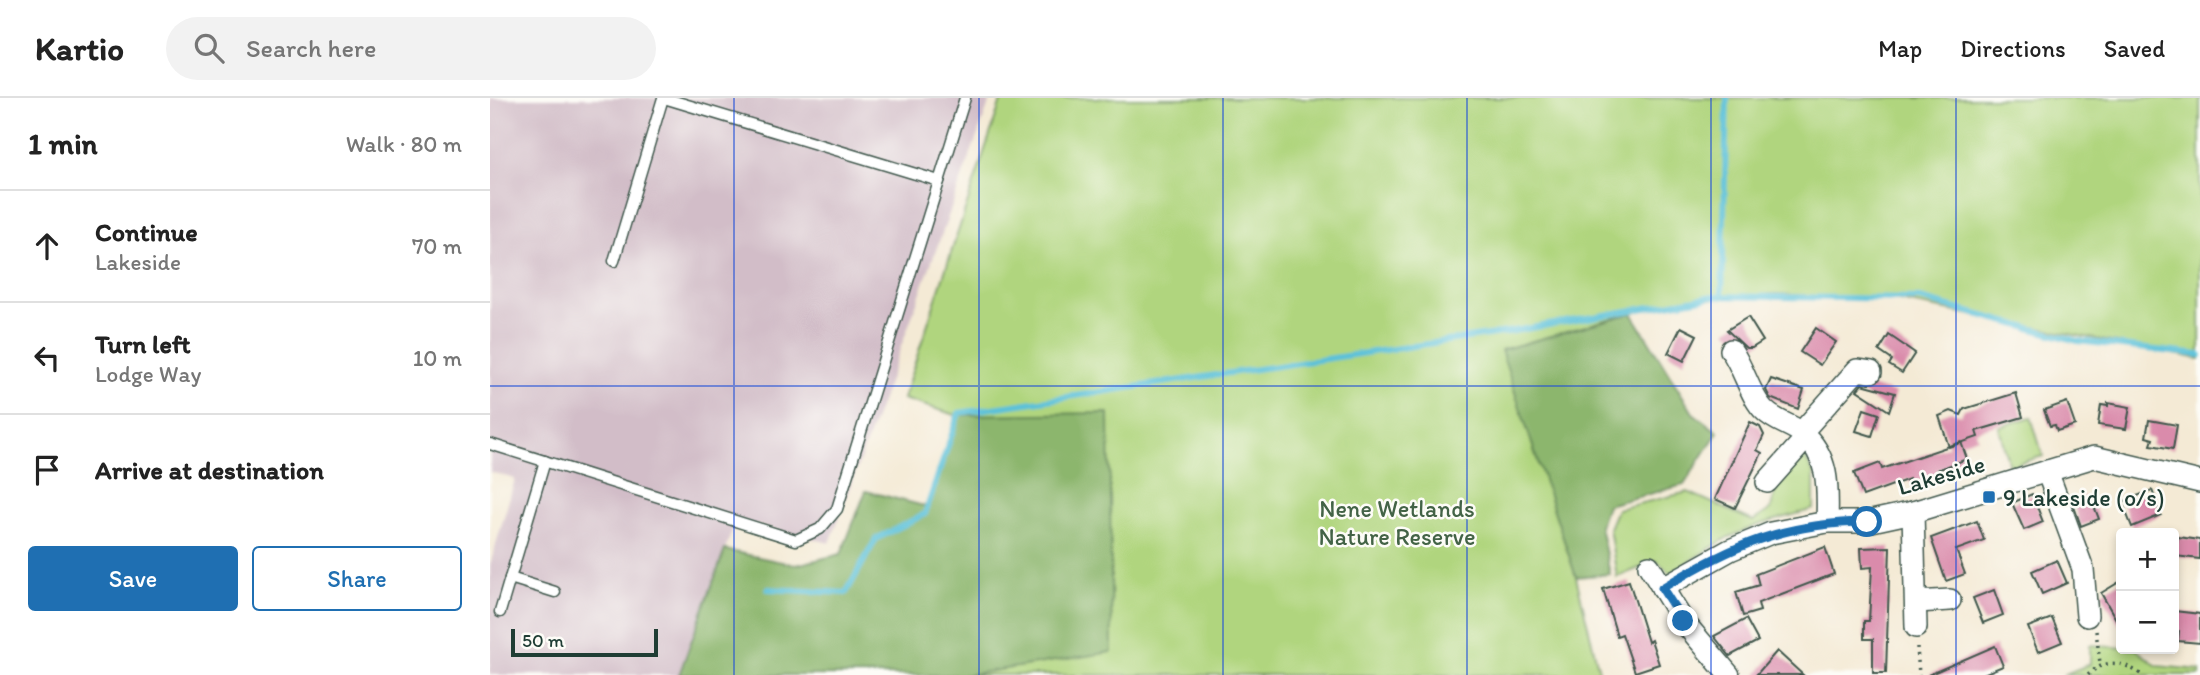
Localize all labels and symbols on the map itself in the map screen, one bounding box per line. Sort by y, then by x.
street label: Lakeside [1894,449,1988,501]
place label: 9 Lakeside (o/s) [2003,483,2165,512]
marker: 9 Lakeside (o/s) [1981,489,1997,505]
park label: Nene Wetlands Nature Reserve [1319,494,1475,551]
route start [1851,506,1882,537]
route end [1667,605,1698,636]
scale bar [511,626,658,658]

